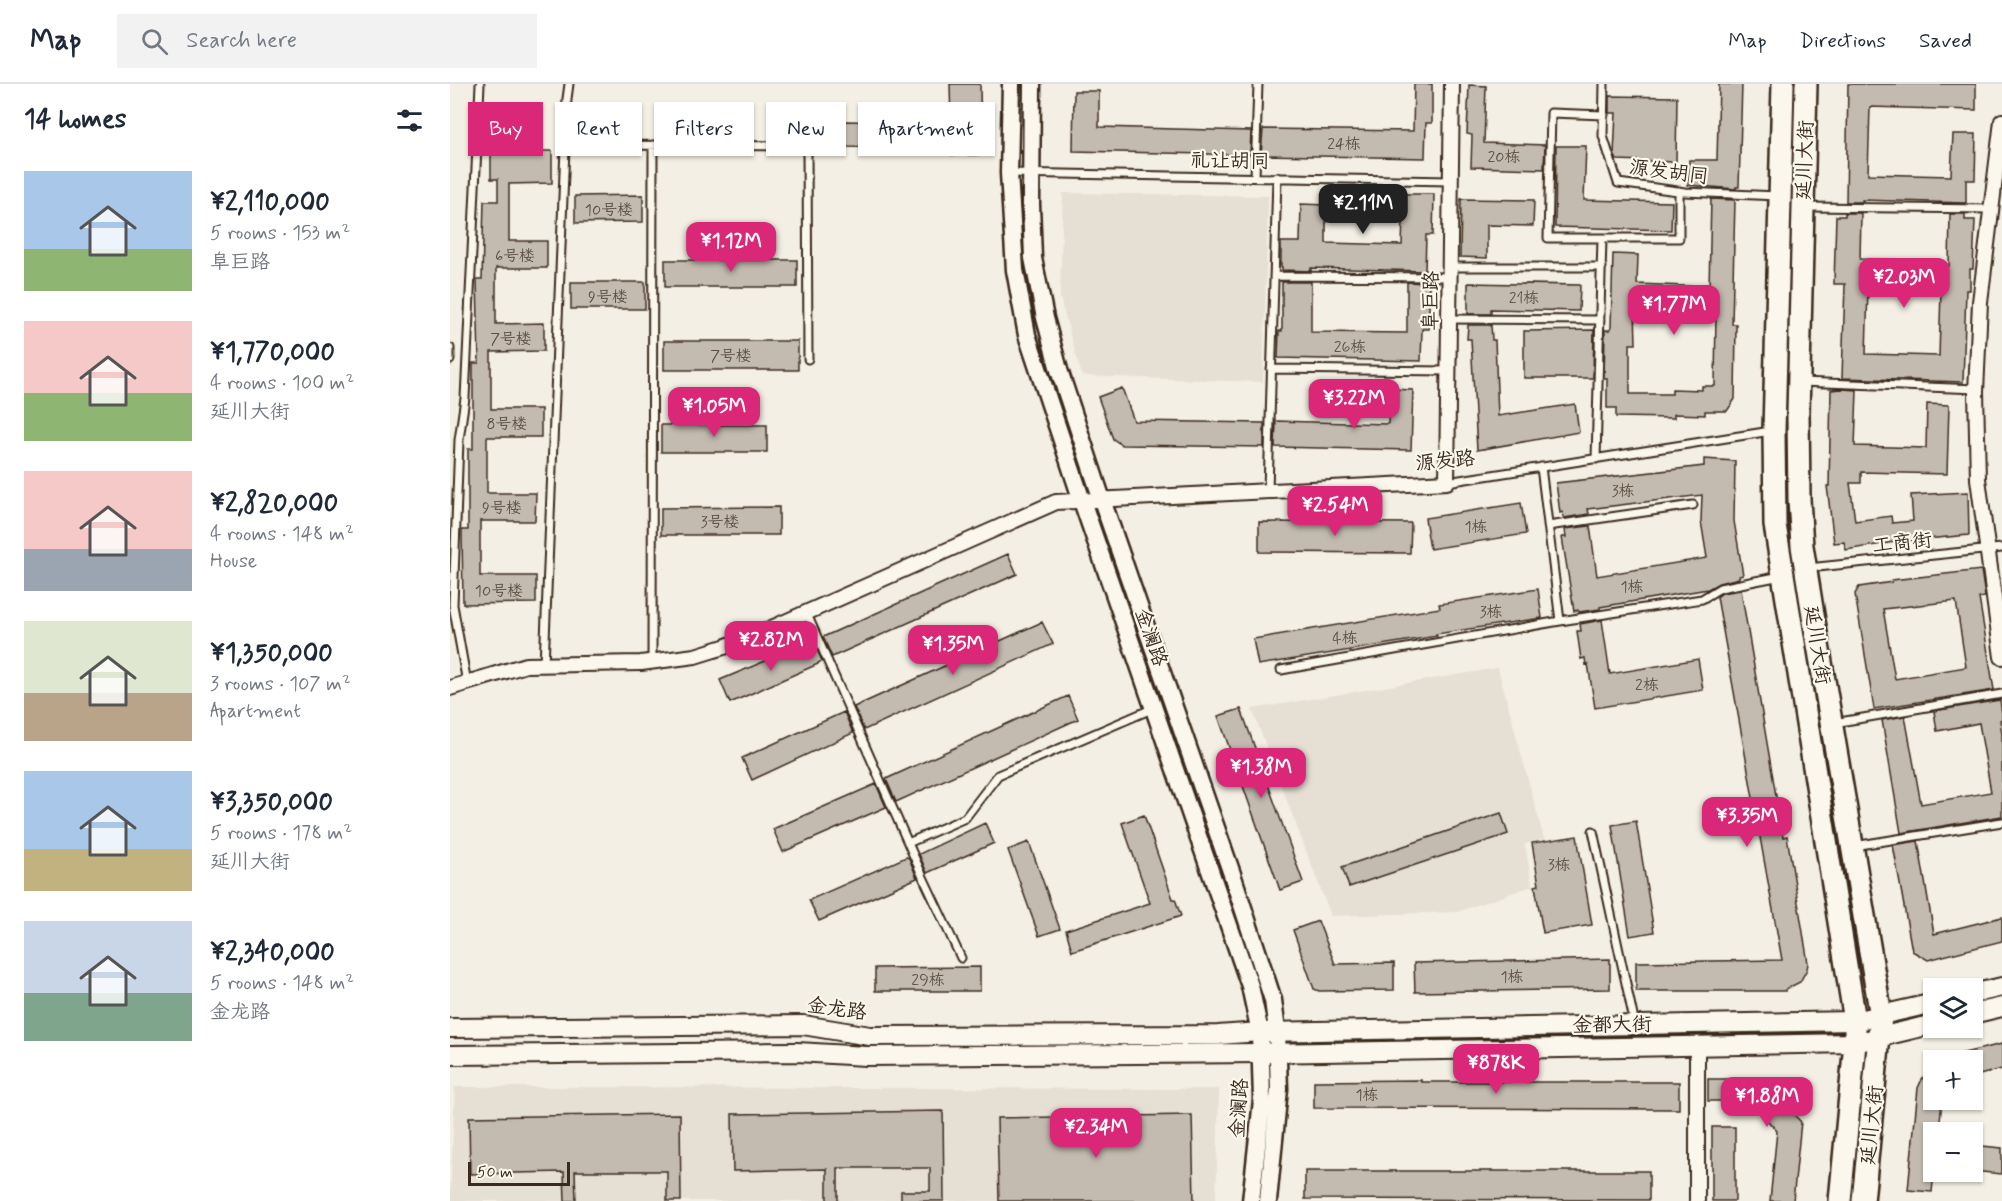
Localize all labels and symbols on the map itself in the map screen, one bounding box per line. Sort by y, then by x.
street label: 延川大街 [1791,120,1820,200]
house number: 24栋 [1327,134,1361,155]
street label: 礼让胡同 [1190,147,1270,176]
house number: 20栋 [1488,147,1521,168]
street label: 源发胡同 [1627,154,1710,191]
pin: ¥2.11M [1314,184,1412,235]
house number: 10号楼 [585,200,633,221]
pin: ¥1.12M [682,222,780,273]
house number: 6号楼 [495,246,535,267]
pin: ¥2.03M [1855,258,1953,309]
street label: 阜巨路 [1417,270,1446,331]
pin: ¥1.77M [1625,285,1723,336]
house number: 9号楼 [588,287,628,308]
house number: 21栋 [1509,288,1539,309]
house number: 7号楼 [490,329,532,350]
house number: 26栋 [1334,337,1366,358]
house number: 7号楼 [710,346,752,367]
pin: ¥3.22M [1305,379,1403,430]
pin: ¥1.05M [665,387,763,438]
house number: 8号楼 [486,414,528,435]
street label: 源发路 [1414,445,1477,478]
house number: 3栋 [1611,481,1635,502]
pin: ¥2.54M [1286,486,1384,537]
house number: 9号楼 [482,498,522,519]
house number: 3号楼 [700,512,740,533]
house number: 1栋 [1464,517,1488,538]
street label: 工商街 [1871,527,1933,560]
house number: 1栋 [1620,577,1644,598]
house number: 10号楼 [475,581,523,602]
house number: 3栋 [1479,602,1503,623]
street label: 延川大街 [1797,604,1836,687]
street label: 金澜路 [1128,605,1173,671]
pin: ¥2.82M [722,621,820,672]
pin: ¥1.35M [904,625,1002,676]
house number: 4栋 [1332,628,1358,649]
house number: 2栋 [1635,675,1659,696]
pin: ¥1.38M [1212,748,1310,799]
pin: ¥3.35M [1698,797,1796,848]
house number: 3栋 [1547,855,1571,876]
house number: 1栋 [1500,967,1524,988]
house number: 29栋 [911,970,945,991]
street label: 金龙路 [805,992,869,1027]
street label: 金都大街 [1572,1011,1652,1040]
pin: ¥878K [1454,1044,1538,1095]
street label: 金澜路 [1224,1076,1255,1139]
pin: ¥1.88M [1718,1077,1816,1128]
street label: 延川大街 [1855,1084,1890,1166]
house number: 1栋 [1355,1085,1379,1106]
pin: ¥2.34M [1047,1108,1145,1159]
scale bar [468,1159,570,1186]

